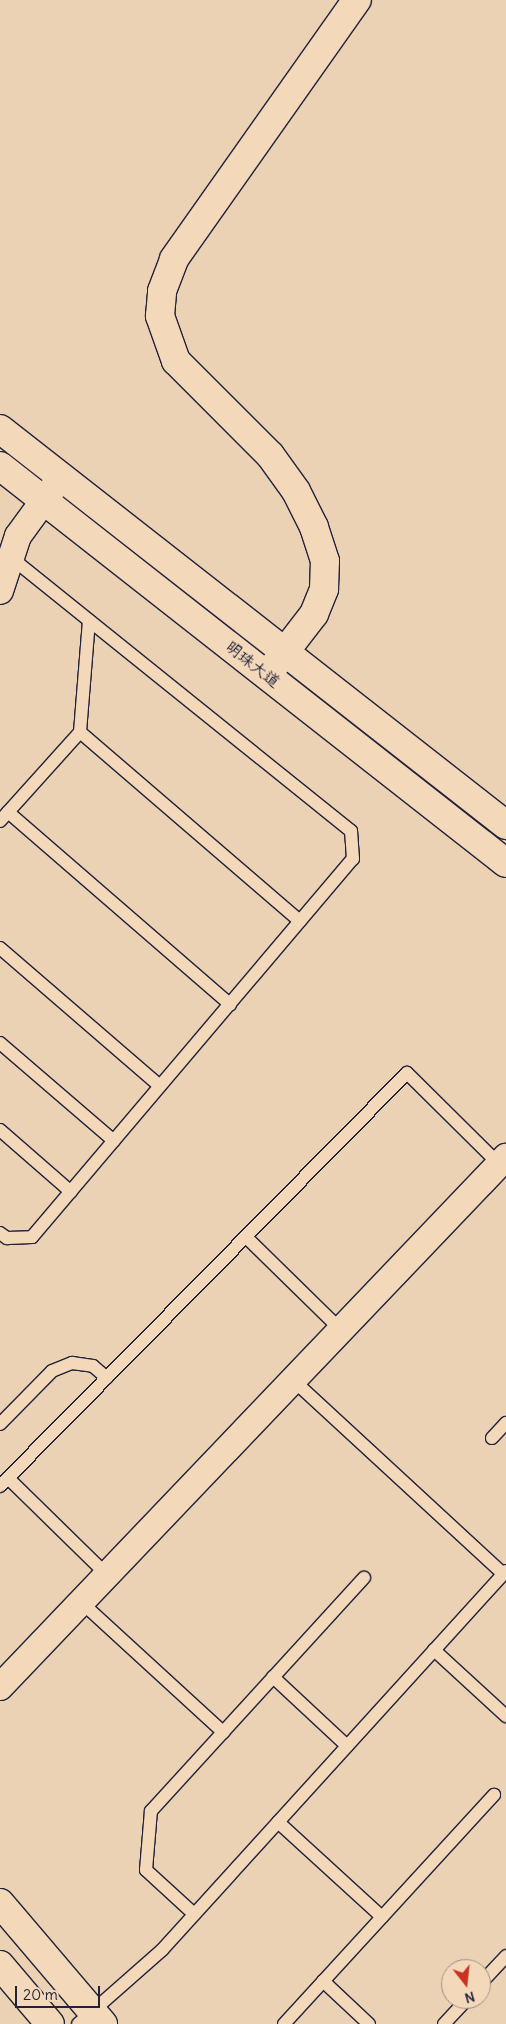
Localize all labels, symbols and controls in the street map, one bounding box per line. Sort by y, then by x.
street label: 明珠大道 [222,637,284,691]
north arrow [441,1959,491,2009]
scale bar [18,1976,102,2008]
text: 20 m [23,1985,58,2004]
text: N [463,1987,477,2007]

